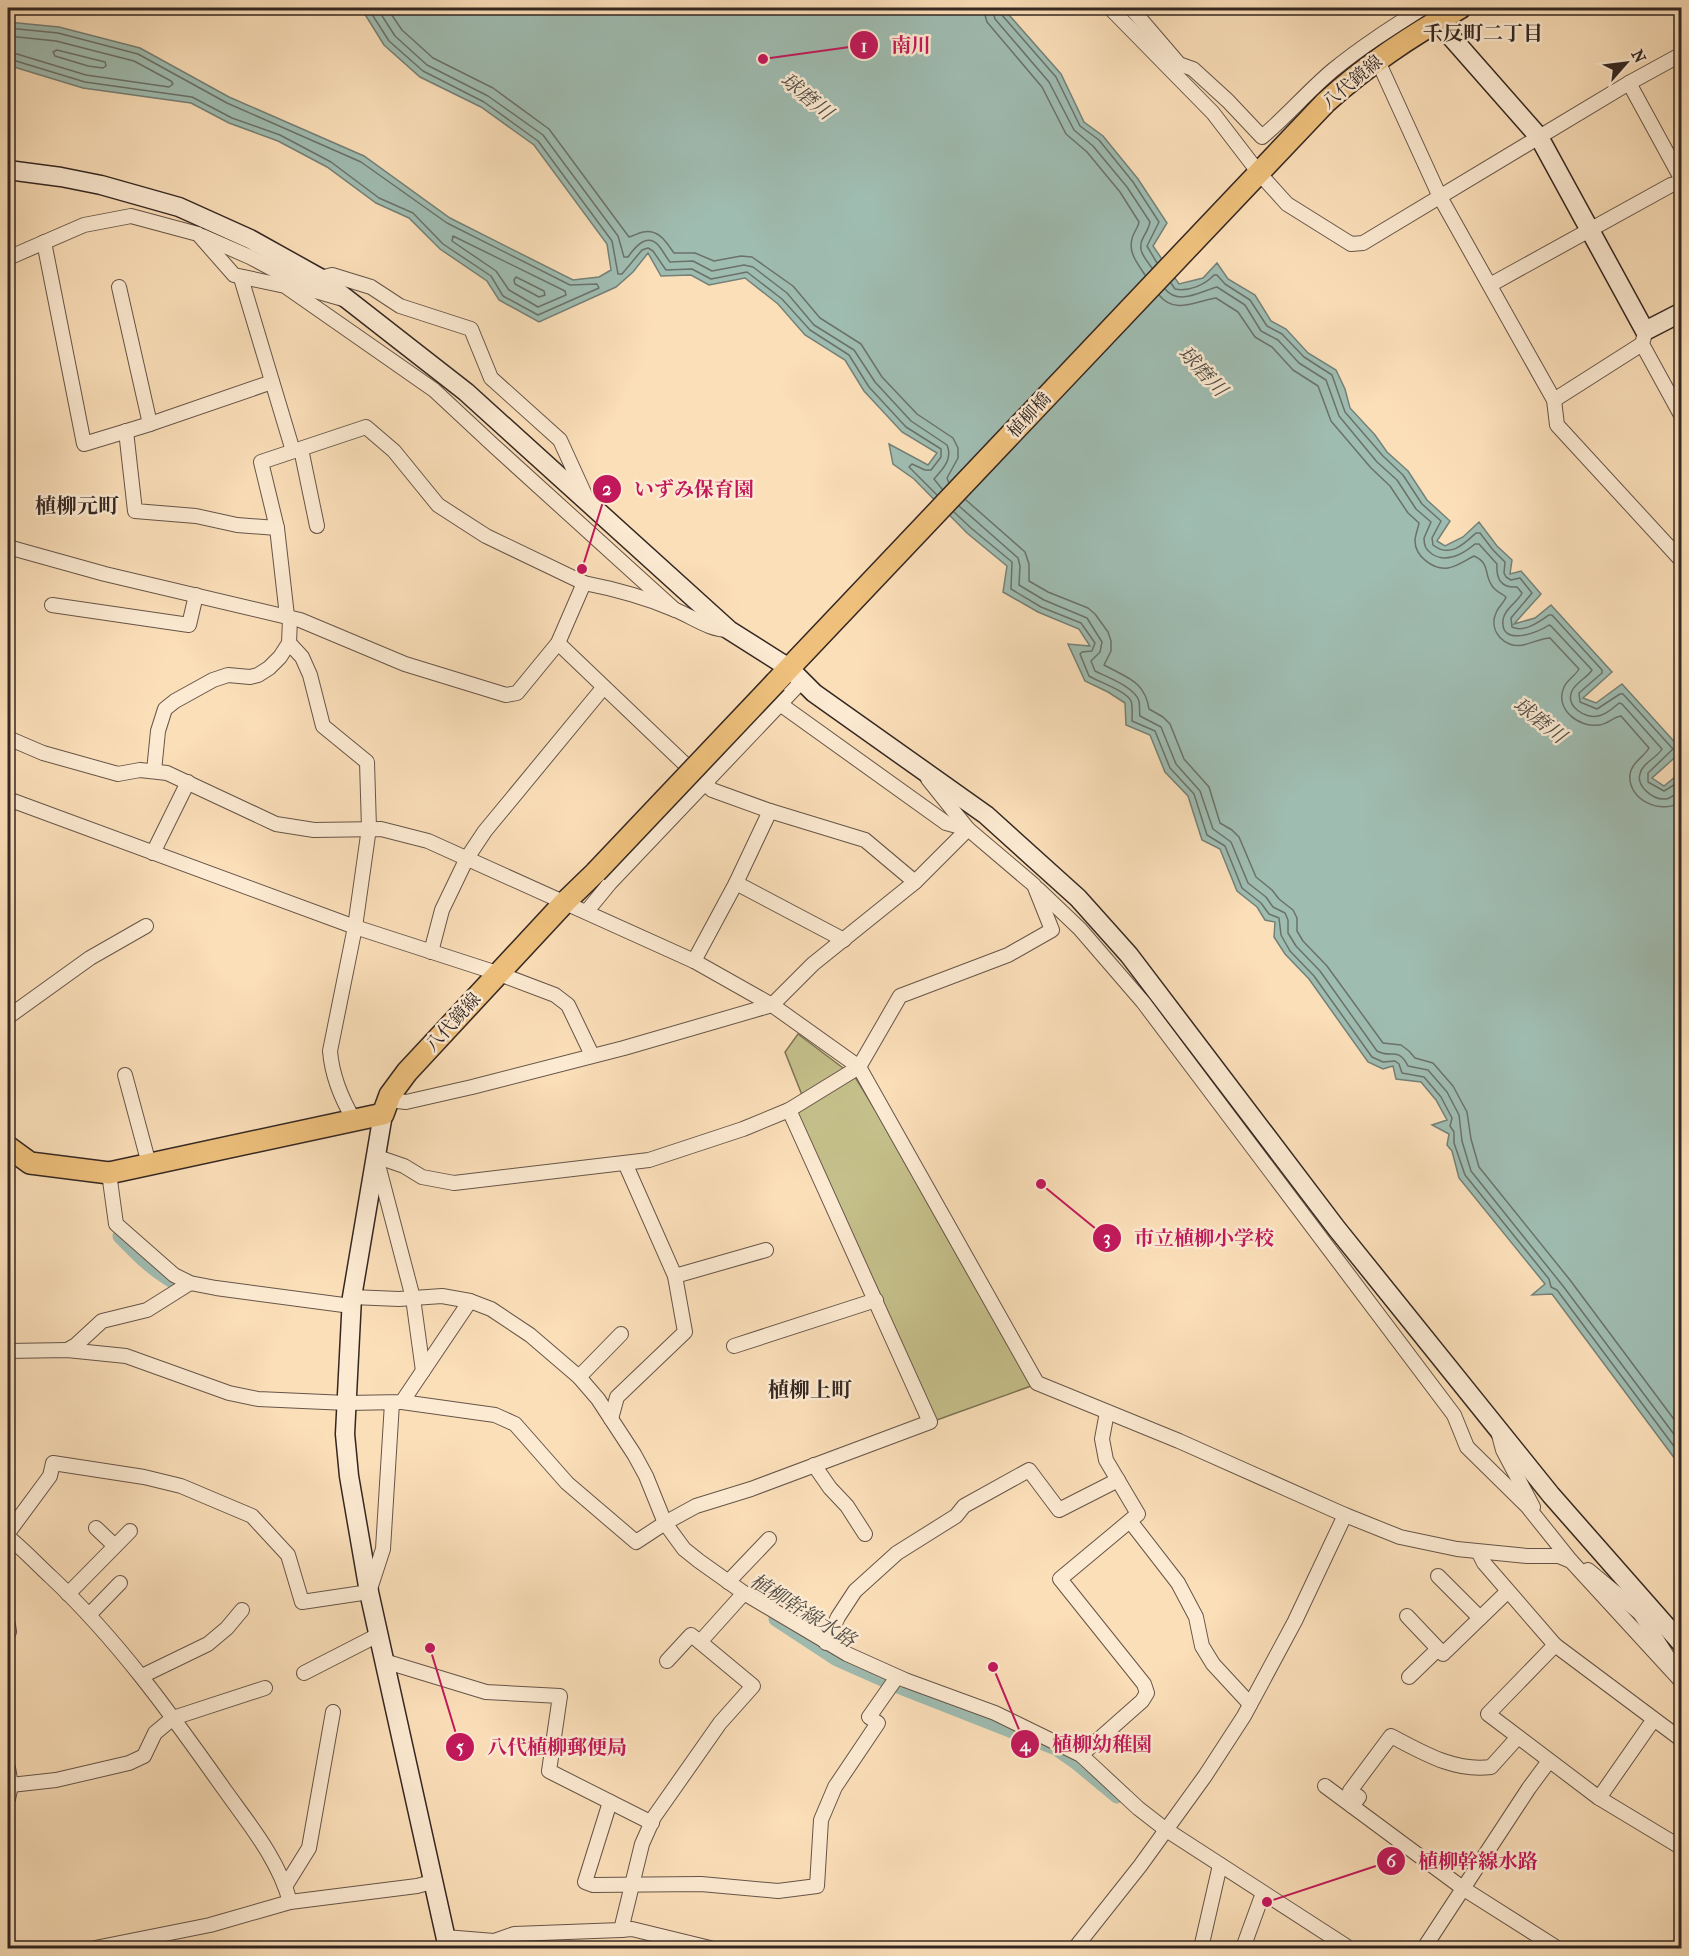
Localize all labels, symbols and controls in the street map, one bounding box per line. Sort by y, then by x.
district label: 千反町二丁目 [1423,22,1543,45]
callout: 南川 [849,26,943,64]
north arrow [1596,33,1656,93]
text: 南川 [891,34,931,57]
text: 1 [861,36,867,57]
text: N [1628,46,1650,67]
street label: 八代鏡線 [1318,51,1387,114]
water label: 球磨川 [776,68,839,126]
water label: 球磨川 [1174,342,1233,403]
street label: 植柳橋 [1003,388,1055,442]
callout: いずみ保育園 [592,470,766,508]
text: いずみ保育園 [634,478,754,501]
text: 2 [602,479,612,500]
district label: 植柳元町 [35,494,119,518]
water label: 球磨川 [1509,693,1572,749]
street label: 八代鏡線 [421,989,485,1056]
callout: 市立植柳小学校 [1092,1219,1286,1257]
text: 市立植柳小学校 [1134,1227,1274,1250]
text: 3 [1103,1228,1111,1249]
district label: 植柳上町 [768,1378,852,1402]
water label: 植柳幹線水路 [746,1569,861,1653]
callout: 植柳幼稚園 [1010,1725,1164,1763]
callout: 八代植柳郵便局 [445,1728,639,1766]
text: 植柳幼稚園 [1052,1733,1152,1756]
text: 4 [1019,1735,1032,1756]
text: 八代植柳郵便局 [487,1736,627,1759]
text: 5 [456,1737,464,1758]
callout: 植柳幹線水路 [1376,1842,1550,1880]
text: 植柳幹線水路 [1418,1850,1538,1873]
text: 6 [1386,1851,1397,1872]

